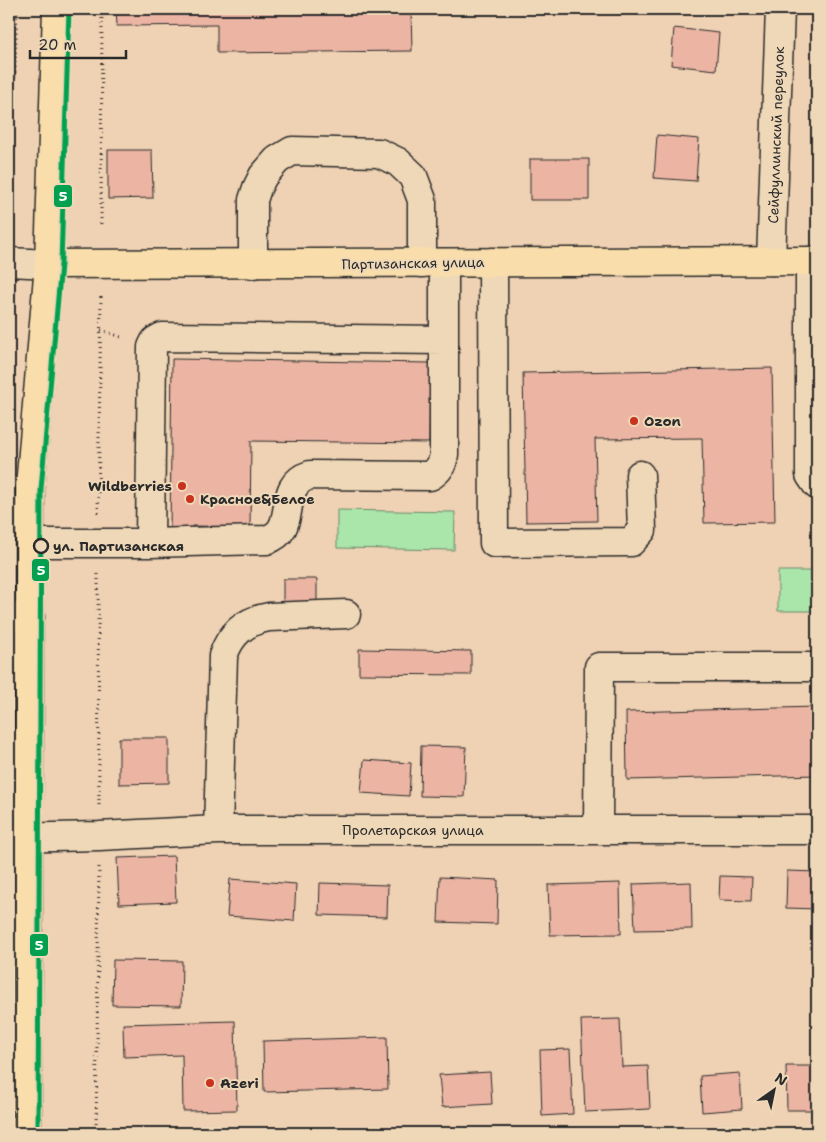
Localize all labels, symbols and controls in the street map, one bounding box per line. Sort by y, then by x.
scale bar [30,28,126,60]
text: 20 m [38,35,77,55]
street label: Сейфуллинский переулок [764,46,788,224]
line badge: 5 [53,184,73,208]
text: 5 [59,187,68,205]
street label: Партизанская улица [342,253,485,273]
place label: Ozon [644,412,681,430]
marker: Ozon [628,415,640,427]
place label: Wildberries [88,477,172,495]
marker: Wildberries [176,480,188,492]
place label: Красное&Белое [200,490,315,508]
marker: Красное&Белое [184,493,196,505]
place label: ул. Партизанская [53,537,184,555]
marker: ул. Партизанская [33,538,49,554]
line badge: 5 [31,558,50,582]
text: 5 [37,561,46,579]
street label: Пролетарская улица [342,821,484,839]
line badge: 5 [29,933,49,957]
text: 5 [35,936,44,954]
north arrow [748,1064,798,1114]
text: N [772,1069,791,1090]
place label: Azeri [220,1074,259,1092]
marker: Azeri [204,1077,216,1089]

